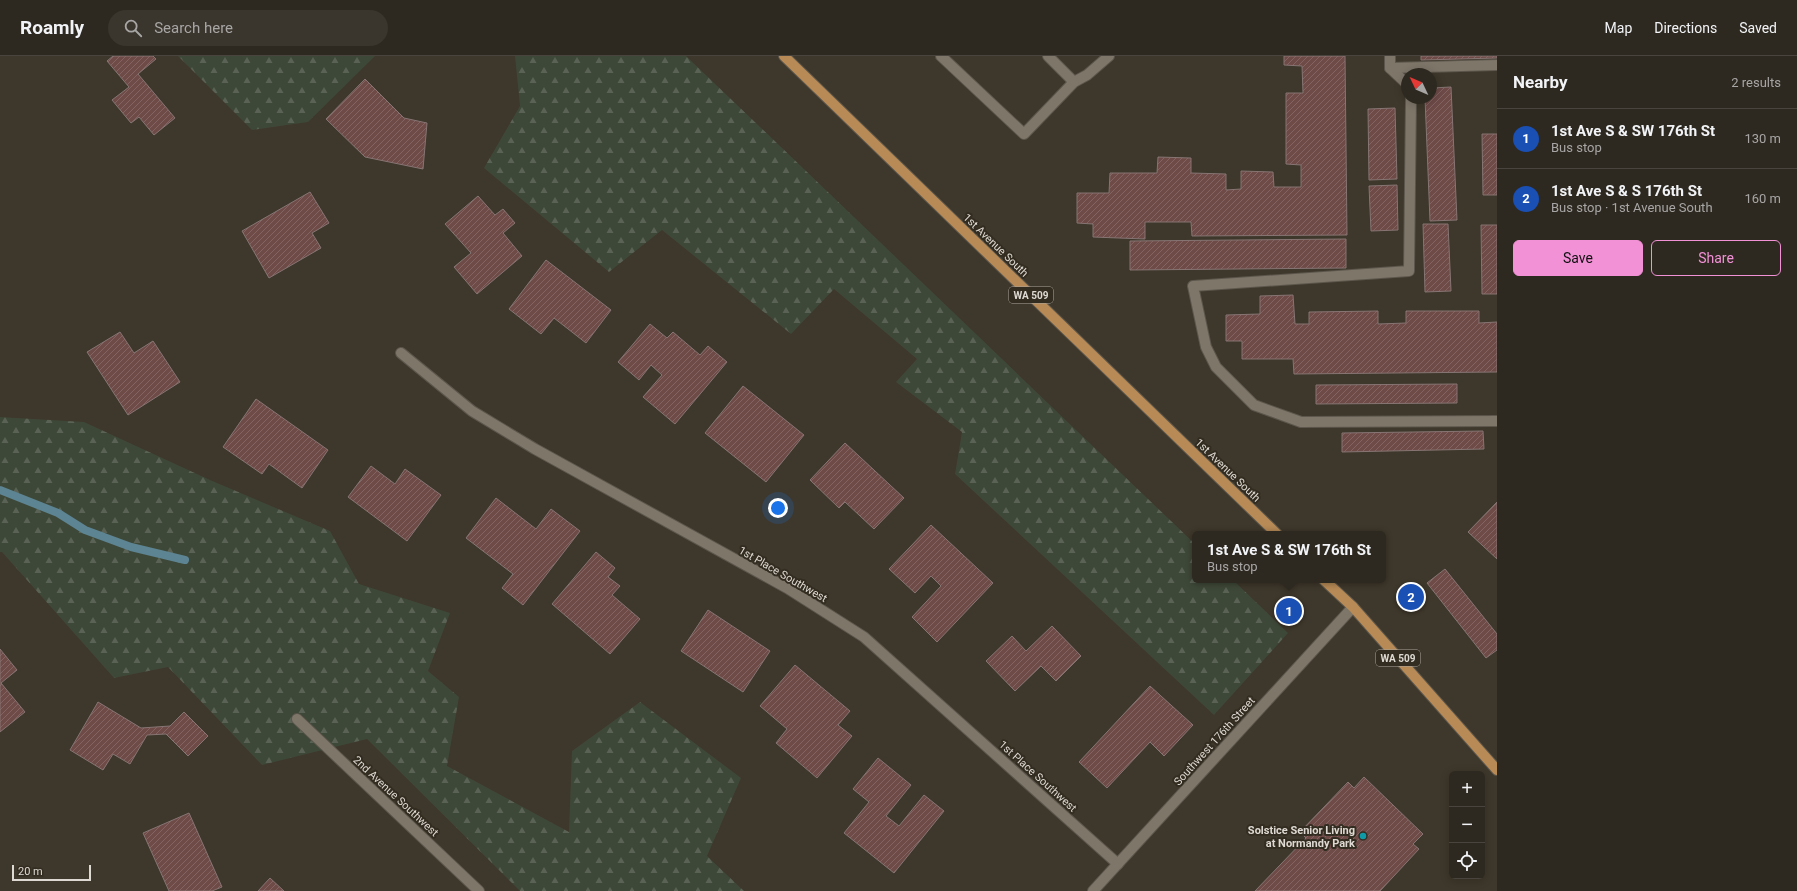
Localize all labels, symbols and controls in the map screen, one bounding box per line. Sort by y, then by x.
search box [108,10,388,46]
text: Roamly [20,16,84,39]
icon: search [122,17,144,39]
text: Search here [154,19,233,37]
text: Map [1605,20,1632,36]
text: Directions [1654,20,1717,36]
text: Saved [1739,20,1777,36]
north arrow [1401,68,1437,104]
text: Nearby [1513,72,1568,92]
text: 2 results [1731,75,1781,90]
text: 1st Ave S & SW 176th St [1551,122,1715,140]
text: 1 [1522,131,1530,146]
text: 130 m [1744,131,1781,146]
text: Bus stop [1551,140,1602,155]
text: 1st Ave S & S 176th St [1551,182,1702,200]
text: 2 [1522,191,1530,206]
text: 160 m [1744,191,1781,206]
text: Bus stop · 1st Avenue South [1551,200,1713,215]
street label: 1st Avenue South [960,211,1031,280]
button: Save [1513,240,1643,276]
button: Share [1651,240,1781,276]
road number: WA 509 [1009,287,1053,303]
street label: 1st Avenue South [1192,436,1263,505]
your location [768,498,788,518]
popup [1192,531,1386,583]
text: 1st Ave S & SW 176th St [1207,541,1371,559]
street label: 1st Place Southwest [736,544,830,605]
text: Bus stop [1207,559,1258,574]
pin: 2 [1398,582,1424,612]
pin: 1 [1276,596,1302,626]
road number: WA 509 [1376,650,1420,666]
street label: Southwest 176th Street [1171,694,1258,788]
street label: 1st Place Southwest [996,738,1079,815]
street label: 2nd Avenue Southwest [350,753,441,840]
map controls [1449,771,1485,879]
button: + [1449,771,1485,807]
button: − [1449,807,1485,843]
place label: Solstice Senior Living at Normandy Park [1248,824,1355,850]
marker: Solstice Senior Living at Normandy Park [1358,831,1368,841]
button: locate [1449,843,1485,879]
scale bar [12,863,91,882]
text: 20 m [18,865,43,878]

